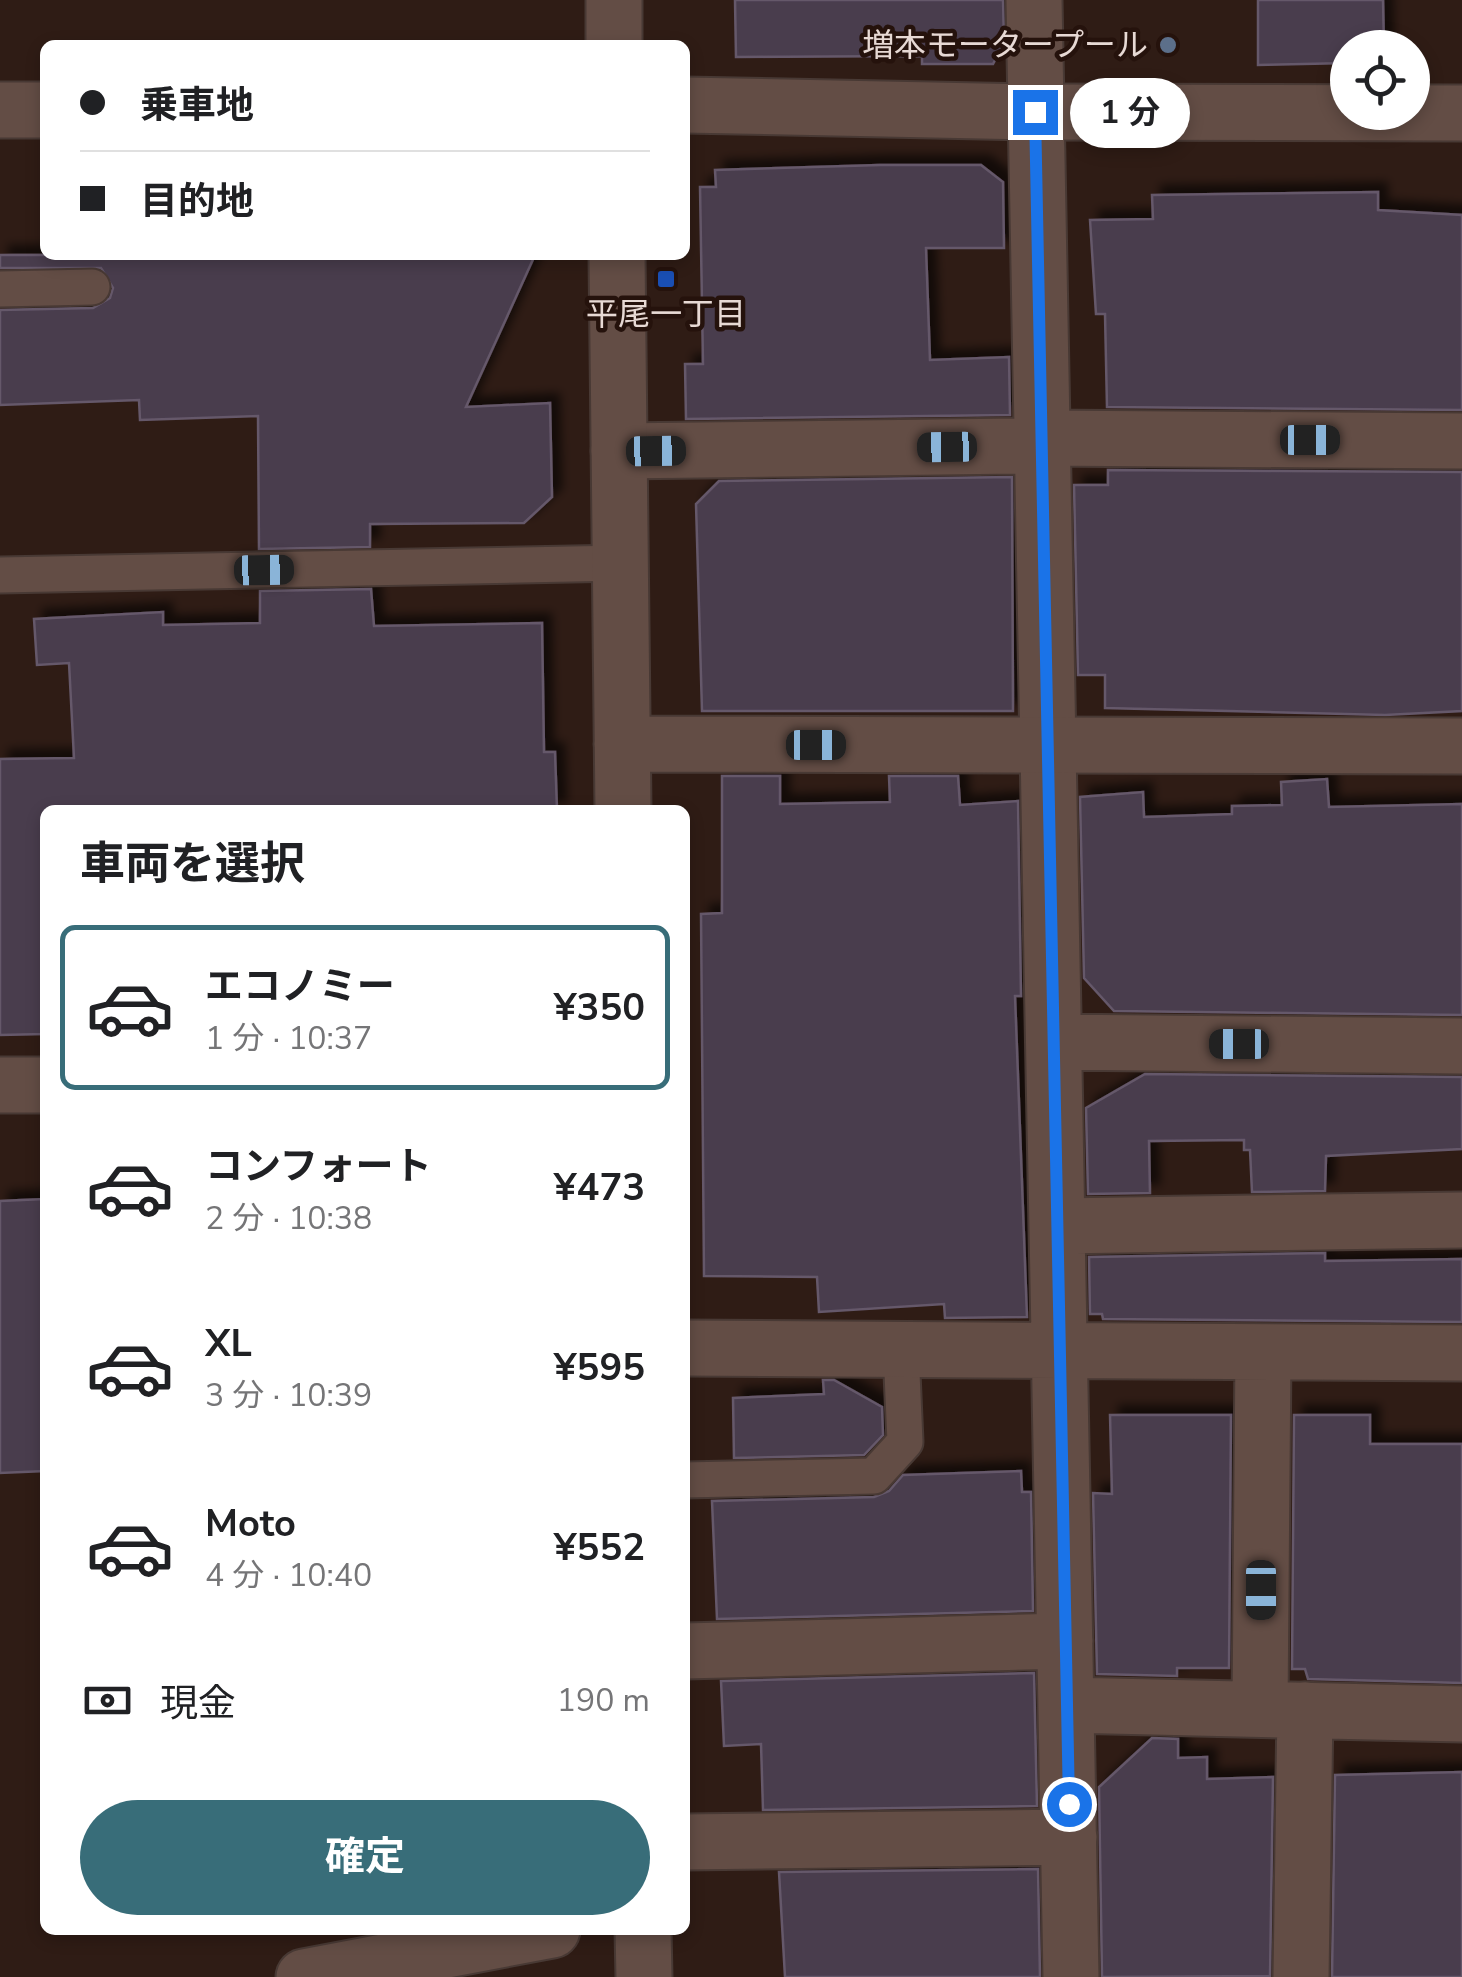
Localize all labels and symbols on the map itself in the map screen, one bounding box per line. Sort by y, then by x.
place label: 増本モータープール [862,24,1148,67]
marker: 増本モータープール [1157,34,1179,56]
callout: 1 分 [1070,77,1190,147]
route end [1013,90,1058,135]
marker: 平尾一丁目 [655,268,677,290]
place label: 平尾一丁目 [586,293,746,336]
car [1280,425,1340,455]
car [917,431,977,463]
car [626,435,686,467]
car [234,554,294,586]
car [786,730,846,760]
car [1209,1029,1269,1059]
car [1246,1560,1276,1620]
route start [1047,1782,1092,1827]

